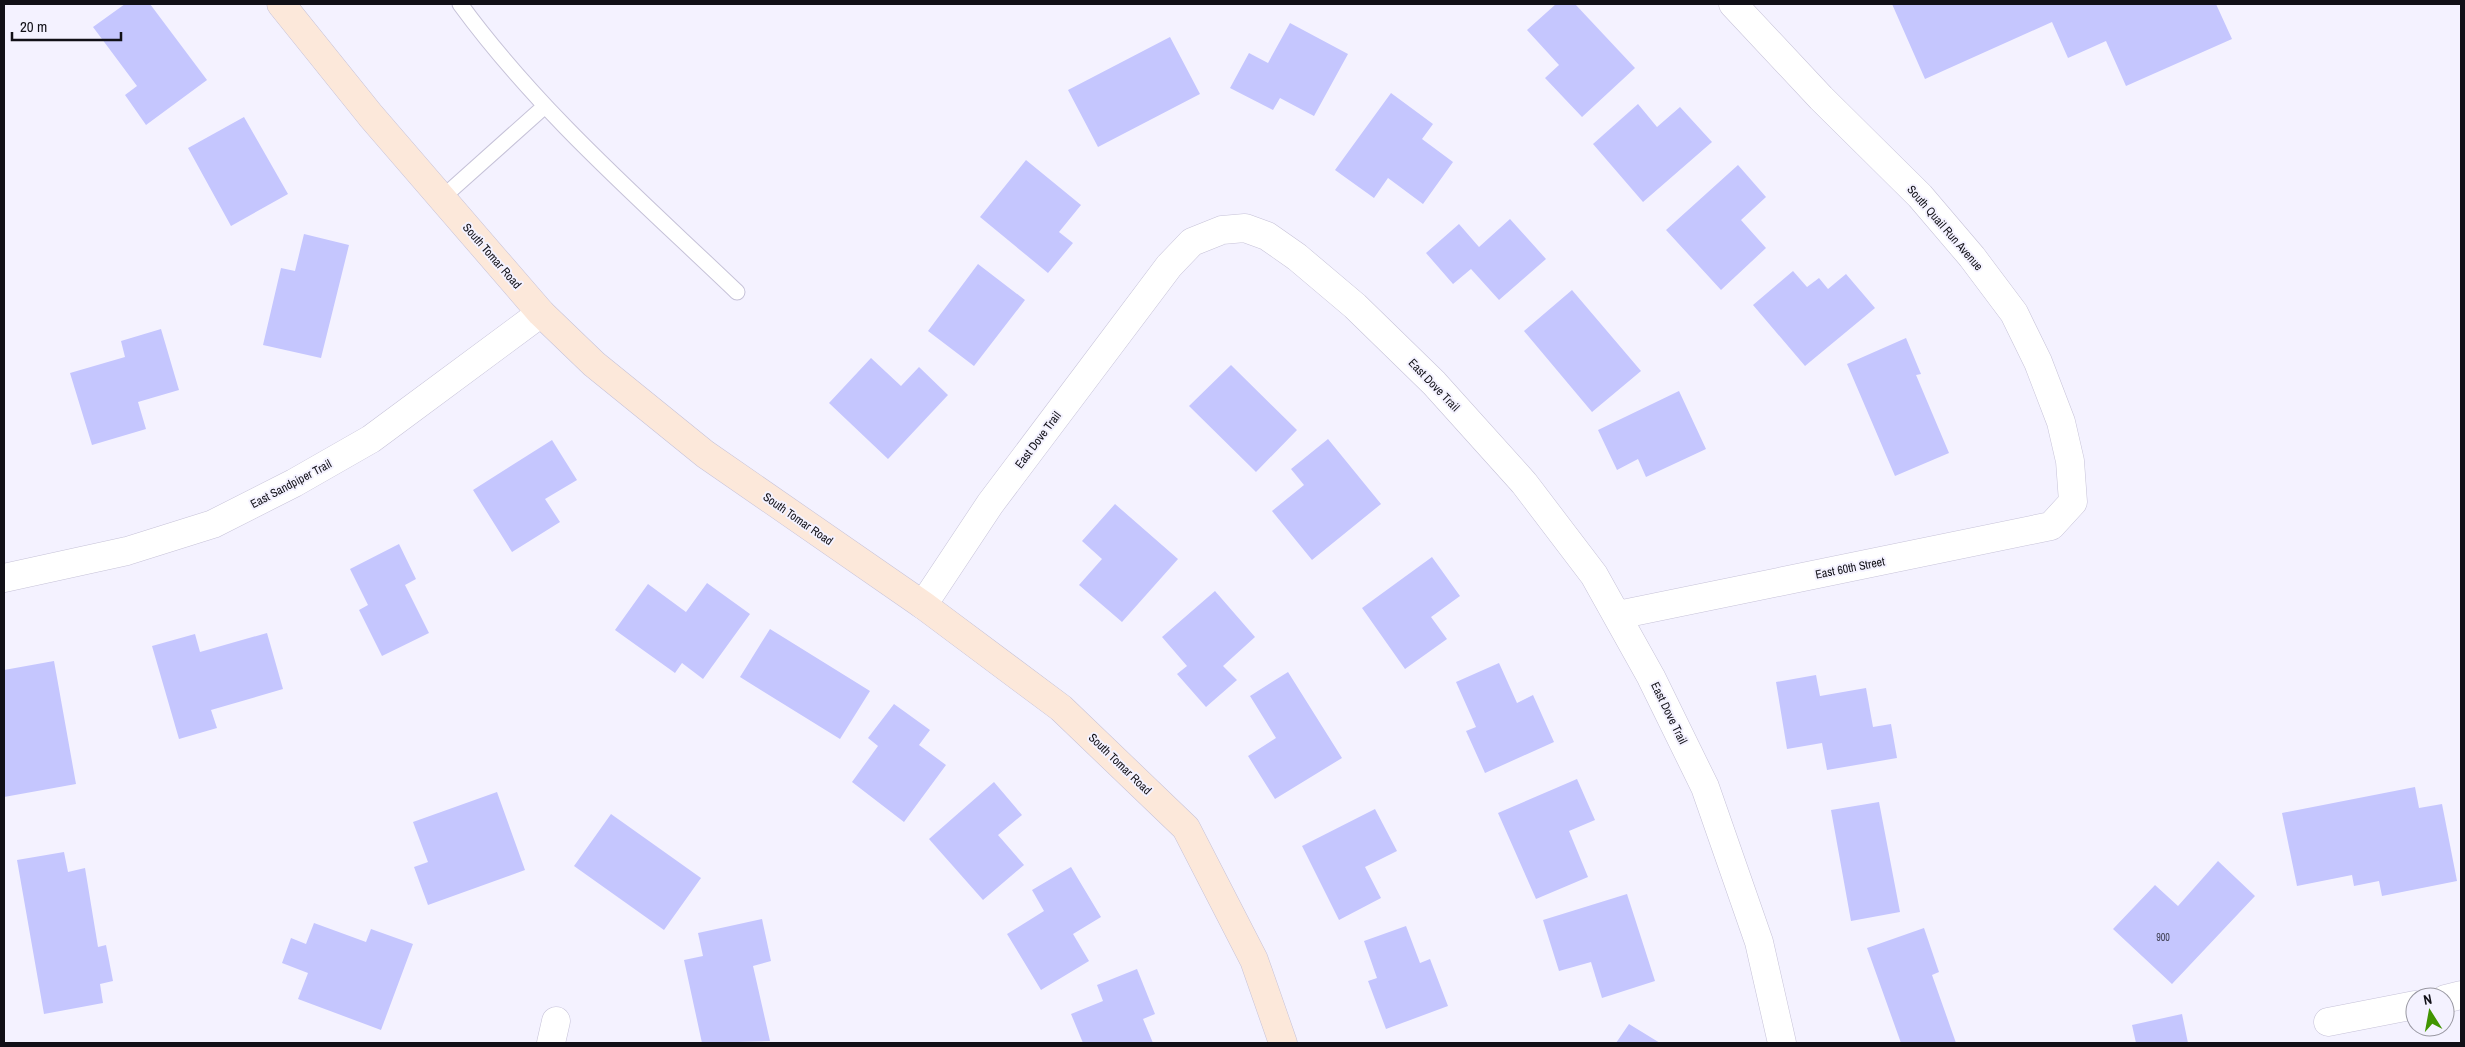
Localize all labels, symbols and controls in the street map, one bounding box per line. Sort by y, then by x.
scale bar [12,10,121,42]
text: 20 m [20,16,47,37]
street label: South Quail Run Avenue [1903,182,1987,274]
street label: South Tomar Road [459,220,525,292]
street label: East Dove Trail [1405,355,1463,415]
street label: East Dove Trail [1011,408,1065,472]
street label: East Sandpiper Trail [248,456,334,512]
street label: South Tomar Road [760,489,836,549]
street label: East 60th Street [1814,553,1886,583]
street label: East Dove Trail [1647,679,1691,747]
street label: South Tomar Road [1085,730,1155,798]
house number: 900 [2156,931,2170,944]
north arrow [2405,987,2455,1037]
text: N [2422,990,2433,1009]

